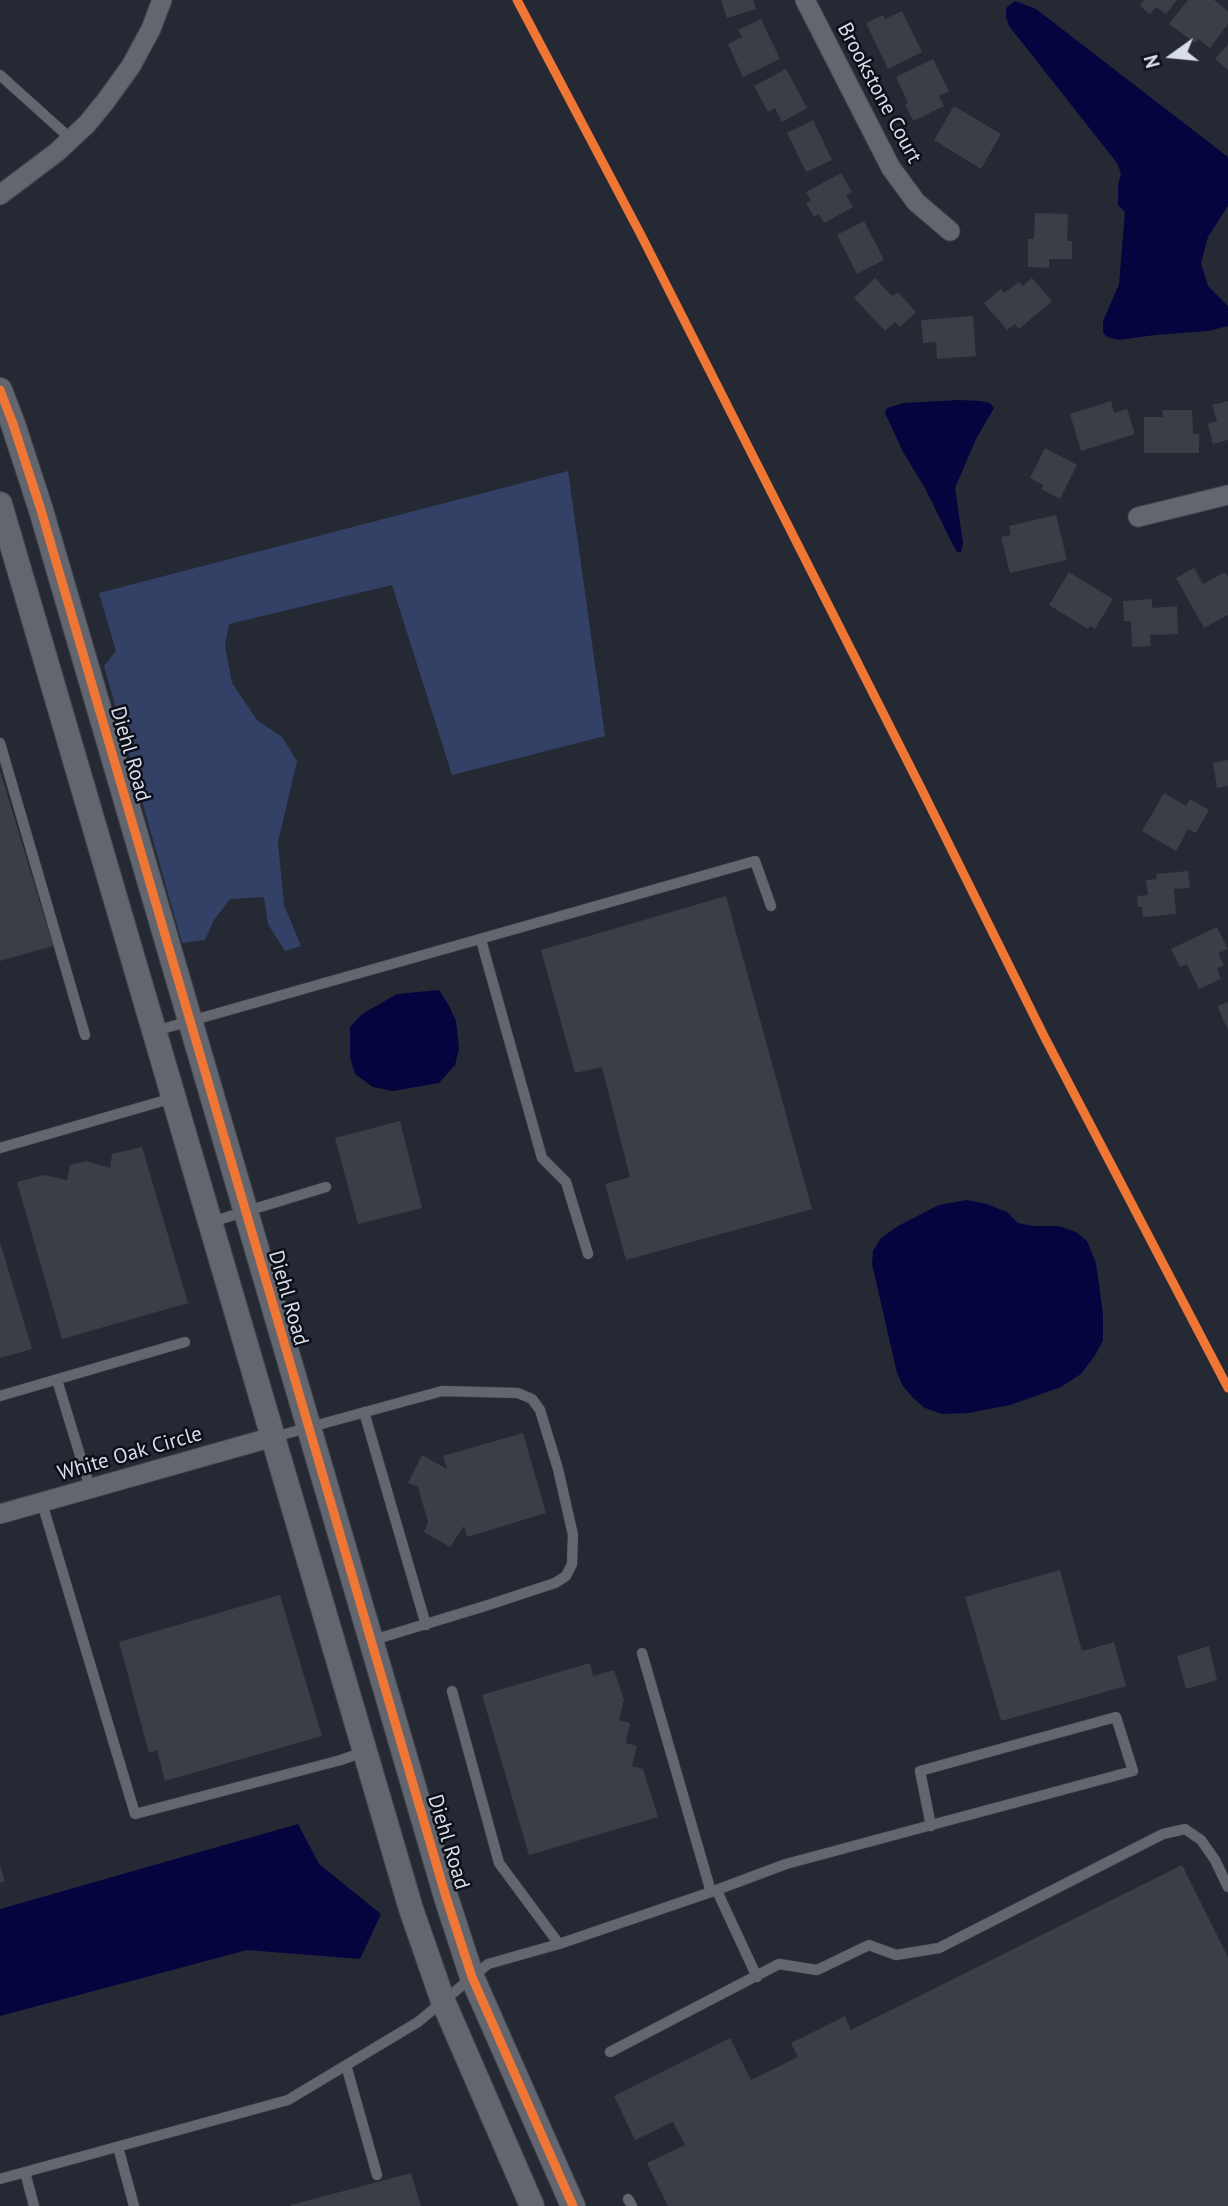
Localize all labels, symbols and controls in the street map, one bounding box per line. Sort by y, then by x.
street label: Brookstone Court [831,18,927,168]
north arrow [1137,21,1207,91]
text: N [1139,52,1165,71]
street label: Diehl Road [104,704,156,804]
street label: Diehl Road [262,1248,314,1348]
street label: White Oak Circle [55,1421,205,1487]
street label: Diehl Road [422,1792,474,1892]

